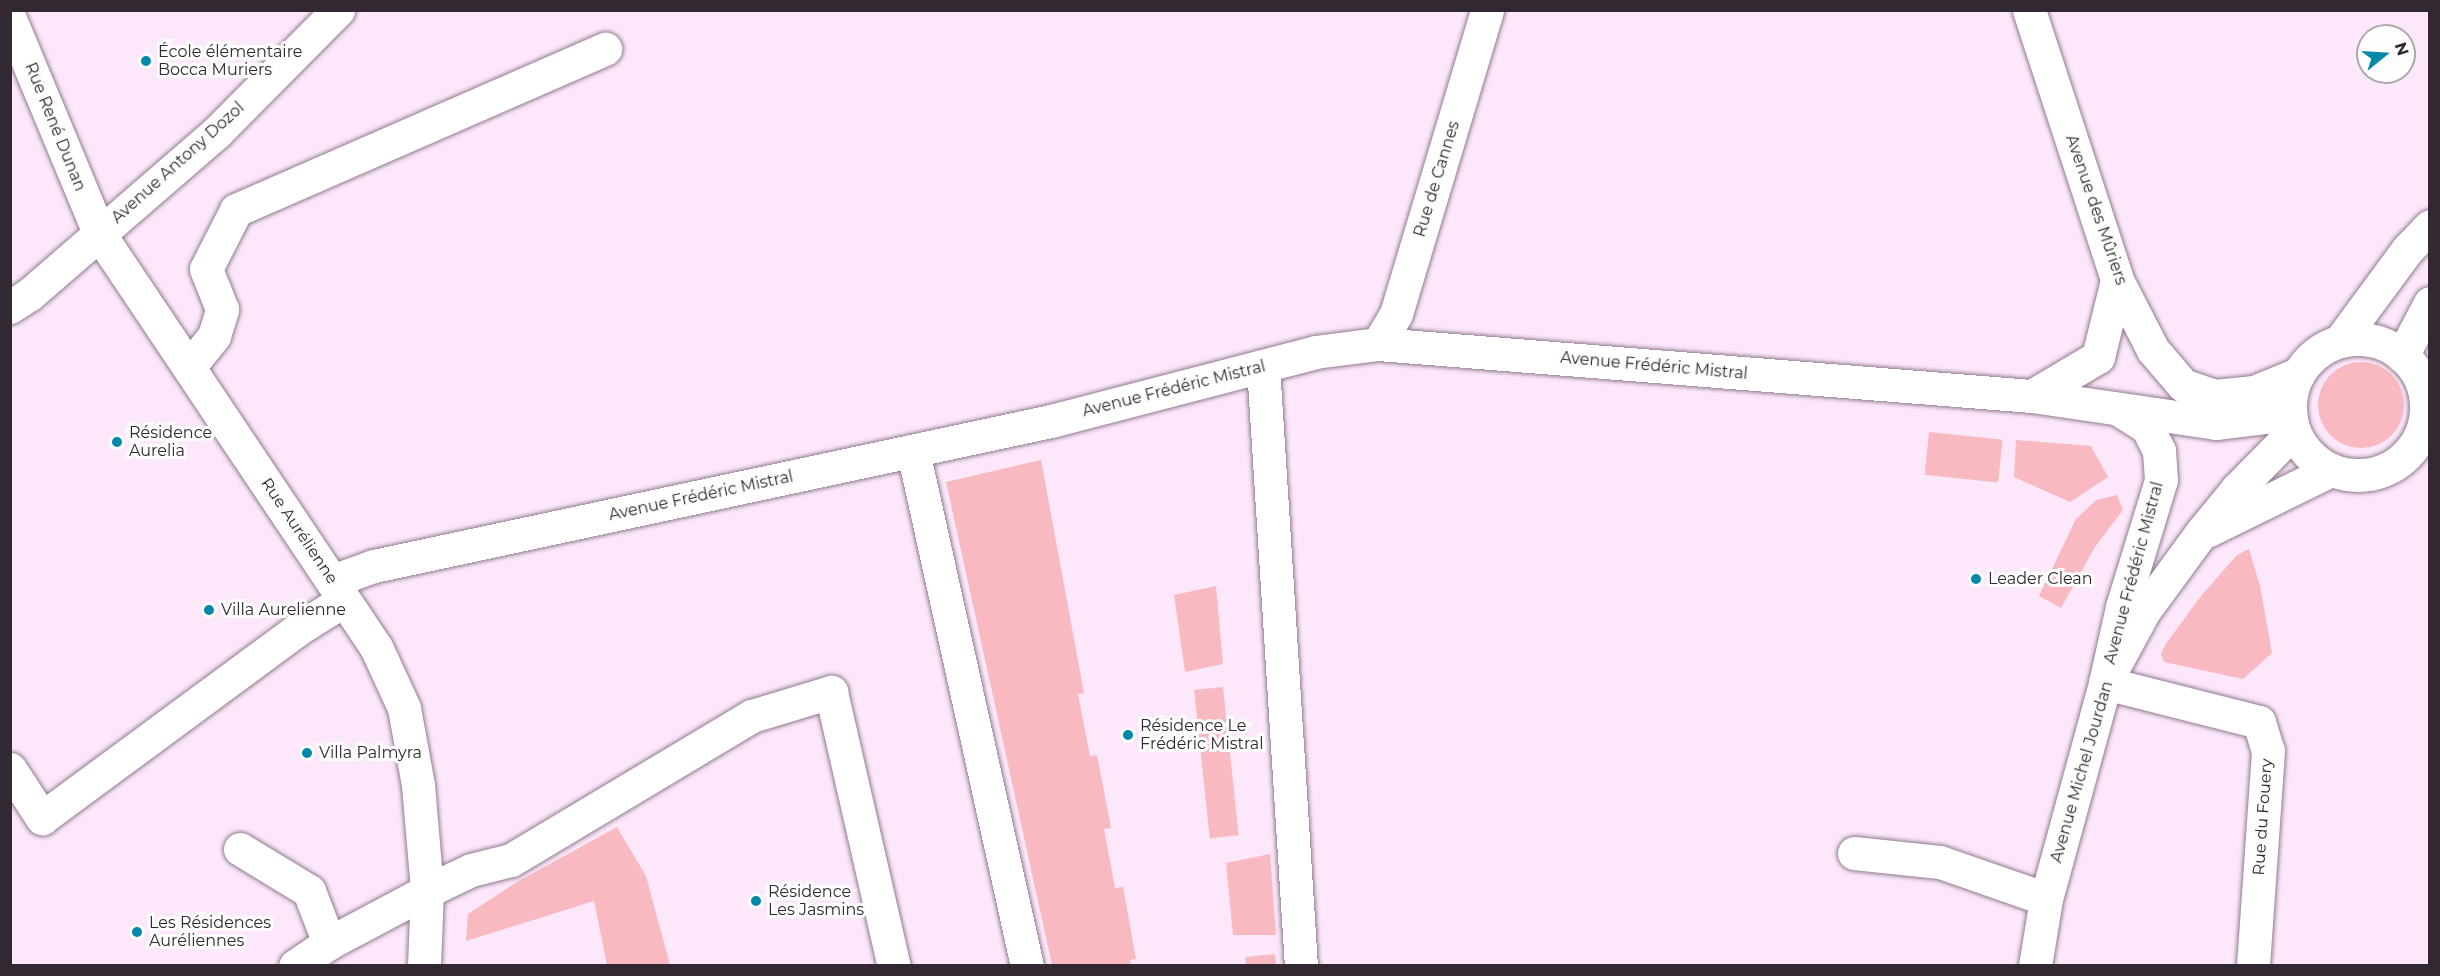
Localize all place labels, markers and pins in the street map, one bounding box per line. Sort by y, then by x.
place label: École élémentaire Bocca Muriers [158,42,303,80]
marker: École élémentaire Bocca Muriers [139,54,153,68]
place label: Résidence Aurelia [129,423,212,461]
marker: Résidence Aurelia [110,435,124,449]
place label: Leader Clean [1988,569,2093,589]
marker: Leader Clean [1969,572,1983,586]
place label: Villa Aurelienne [221,600,346,620]
marker: Villa Aurelienne [202,603,216,617]
place label: Résidence Le Frédéric Mistral [1140,716,1264,754]
marker: Résidence Le Frédéric Mistral [1121,728,1135,742]
place label: Villa Palmyra [319,743,422,763]
marker: Villa Palmyra [300,746,314,760]
place label: Résidence Les Jasmins [768,882,864,920]
marker: Résidence Les Jasmins [749,894,763,908]
place label: Les Résidences Auréliennes [149,913,271,951]
marker: Les Résidences Auréliennes [130,925,144,939]

